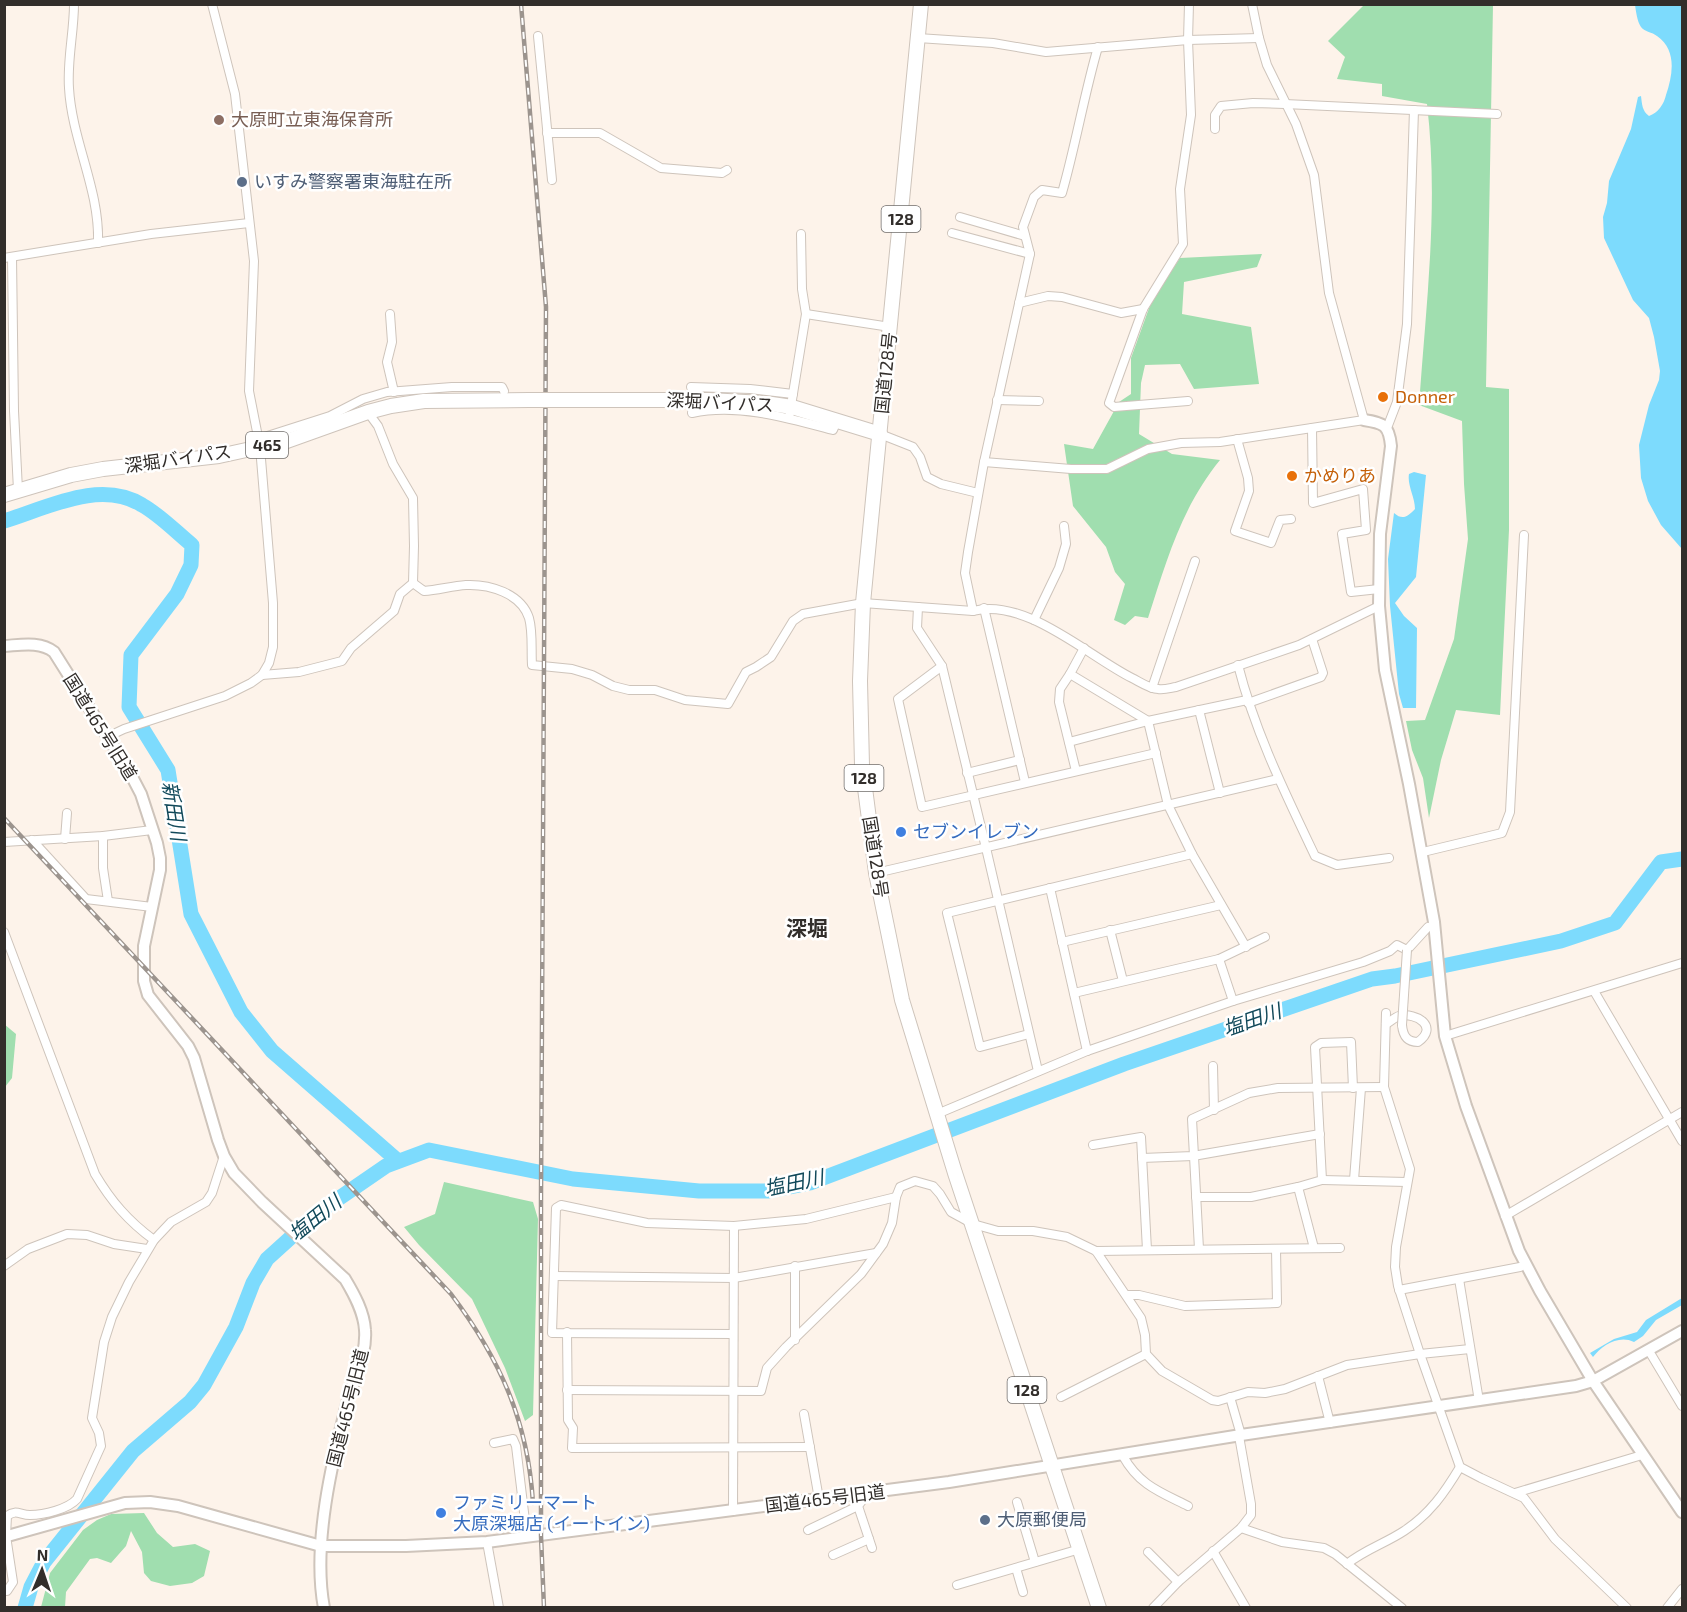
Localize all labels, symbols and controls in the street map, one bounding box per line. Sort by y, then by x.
place label: 大原町立東海保育所 [231,108,393,130]
marker: 大原町立東海保育所 [212,113,226,127]
place label: いすみ警察署東海駐在所 [254,170,452,192]
marker: いすみ警察署東海駐在所 [235,175,249,189]
road number: 128 [882,206,920,232]
street label: 国道128号 [870,331,900,415]
place label: Donner [1395,385,1455,407]
street label: 深堀バイパス [666,388,774,416]
marker: Donner [1376,390,1390,404]
road number: 465 [246,432,288,458]
street label: 深堀バイパス [123,440,233,476]
place label: かめりあ [1304,464,1376,486]
marker: かめりあ [1285,469,1299,483]
street label: 国道465号旧道 [59,669,142,784]
road number: 128 [844,765,884,791]
water label: 新田川 [158,779,192,844]
street label: 国道128号 [859,815,893,899]
place label: セブンイレブン [913,820,1039,842]
marker: セブンイレブン [894,825,908,839]
district label: 深堀 [786,915,828,940]
water label: 塩田川 [1219,997,1286,1040]
water label: 塩田川 [762,1164,828,1200]
water label: 塩田川 [284,1188,347,1245]
street label: 国道465号旧道 [322,1346,372,1469]
road number: 128 [1008,1377,1046,1403]
street label: 国道465号旧道 [763,1480,886,1516]
place label: ファミリーマート 大原深堀店 (イートイン) [453,1491,650,1534]
marker: ファミリーマート 大原深堀店 (イートイン) [434,1506,448,1520]
place label: 大原郵便局 [997,1508,1087,1530]
marker: 大原郵便局 [978,1513,992,1527]
north arrow [12,1540,72,1600]
text: N [36,1545,49,1564]

